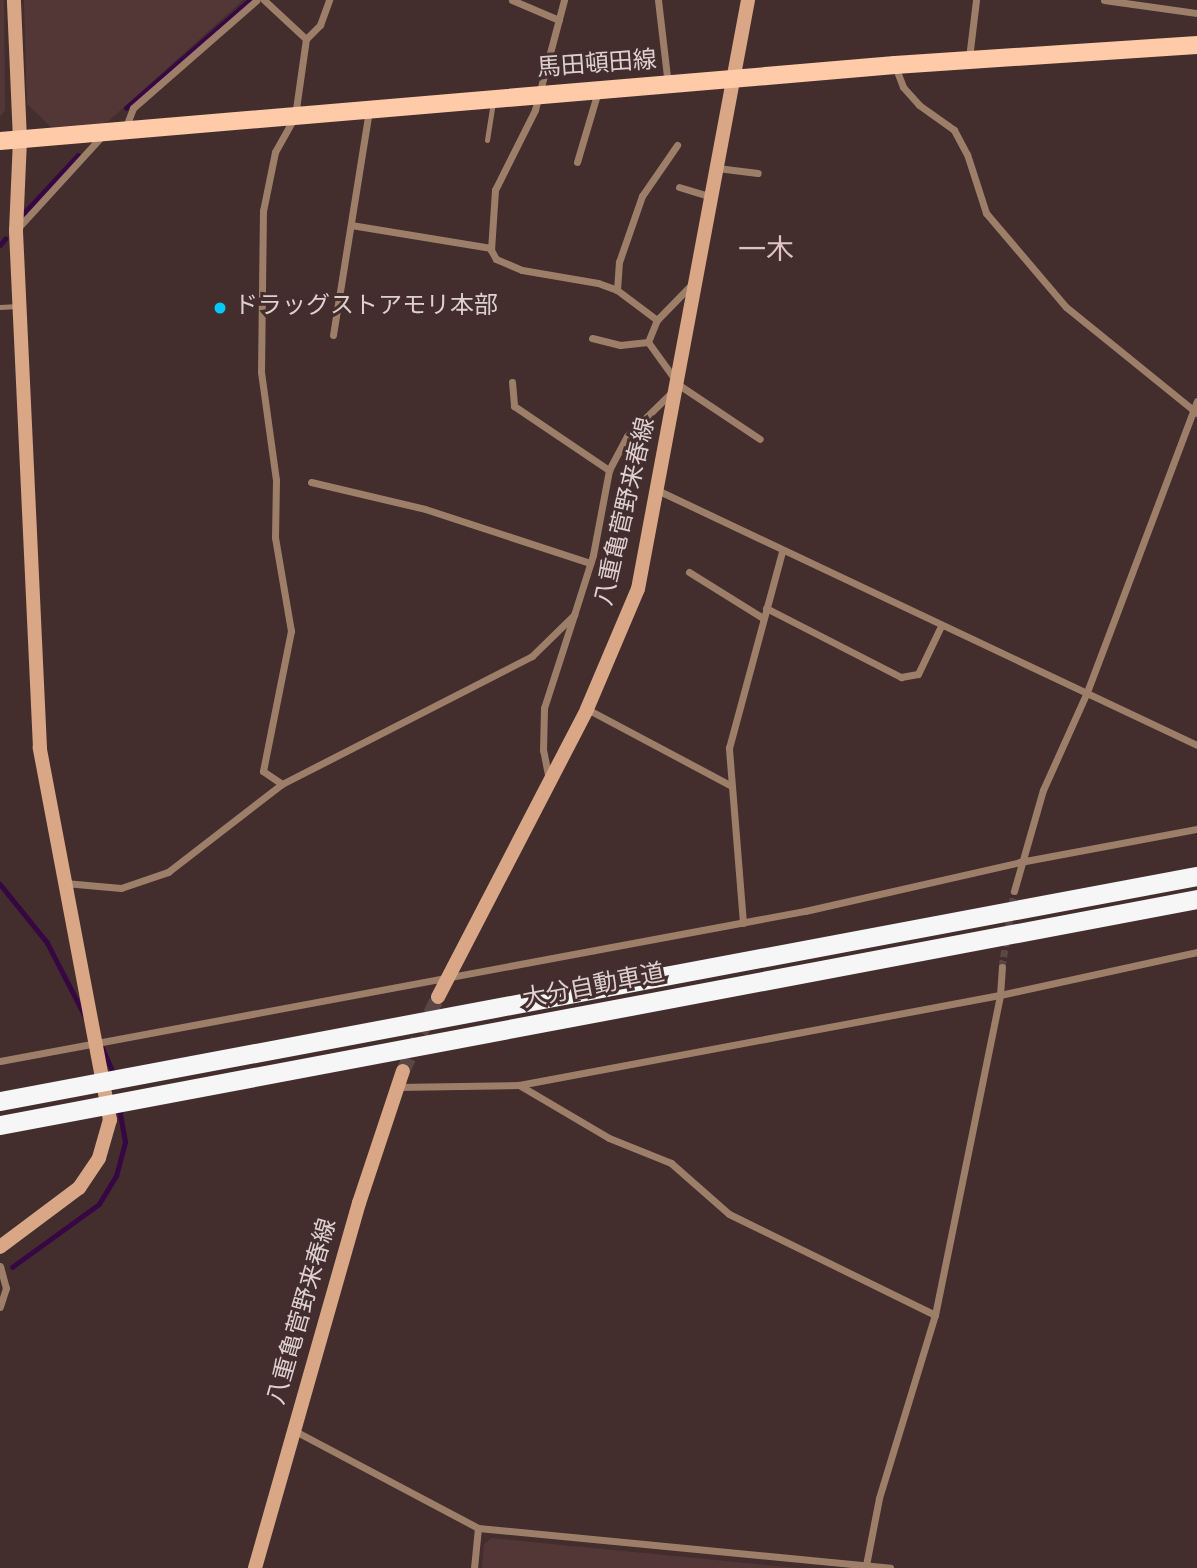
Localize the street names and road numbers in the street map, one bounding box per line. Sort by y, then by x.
street label: 馬田頓田線 [536,47,658,85]
street label: 八重亀菅野来春線 [591,415,663,609]
street label: 大分自動車道 [521,960,667,1016]
street label: 八重亀菅野来春線 [264,1216,344,1408]

